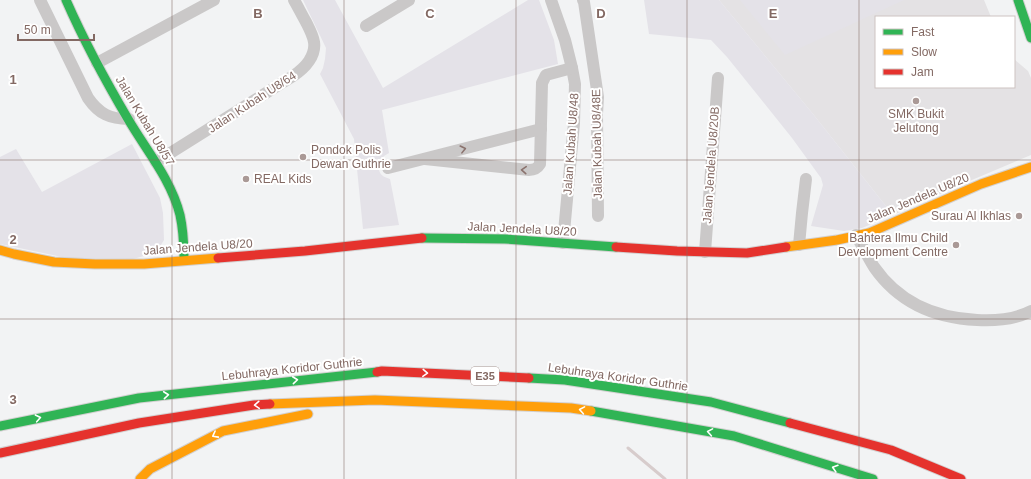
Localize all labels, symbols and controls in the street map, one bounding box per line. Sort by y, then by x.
text: B [253,6,263,21]
text: C [425,6,435,21]
text: D [596,6,606,21]
text: E [769,6,778,21]
scale bar [18,16,94,42]
legend [875,16,1015,88]
text: 50 m [24,23,51,37]
text: Fast [911,25,935,39]
text: Slow [911,45,937,59]
text: Jam [911,65,934,79]
street label: Jalan Kubah U8/64 [205,68,299,136]
text: 1 [9,72,17,87]
street label: Jalan Kubah U8/57 [113,74,177,169]
street label: Jalan Kubah U8/48E [589,89,605,199]
street label: Jalan Kubah U8/48 [560,92,582,195]
marker: SMK Bukit Jelutong [911,96,921,106]
street label: Jalan Jendela U8/20B [700,106,722,224]
place label: SMK Bukit Jelutong [888,107,945,135]
place label: Pondok Polis Dewan Guthrie [311,143,391,171]
one-way arrow [460,146,466,154]
marker: Pondok Polis Dewan Guthrie [298,152,308,162]
one-way arrow [521,165,527,174]
street label: Jalan Jendela U8/20 [865,170,971,226]
place label: REAL Kids [254,172,312,186]
marker: REAL Kids [241,174,251,184]
place label: Surau Al Ikhlas [931,209,1011,223]
marker: Surau Al Ikhlas [1014,211,1024,221]
street label: Jalan Jendela U8/20 [467,219,577,239]
place label: Bahtera Ilmu Child Development Centre [838,231,948,259]
text: 2 [9,232,17,247]
street label: Jalan Jendela U8/20 [143,236,253,258]
marker: Bahtera Ilmu Child Development Centre [951,240,961,250]
street label: Lebuhraya Koridor Guthrie [221,355,363,383]
street label: Lebuhraya Koridor Guthrie [547,360,689,394]
road number: E35 [471,367,499,385]
one-way arrow [422,369,428,377]
one-way arrow [292,376,298,385]
one-way arrow [163,390,169,399]
text: 3 [9,392,17,407]
one-way arrow [254,401,260,410]
one-way arrow [579,406,585,415]
one-way arrow [35,414,41,422]
one-way arrow [707,428,713,437]
one-way arrow [211,431,219,438]
one-way arrow [832,464,839,472]

